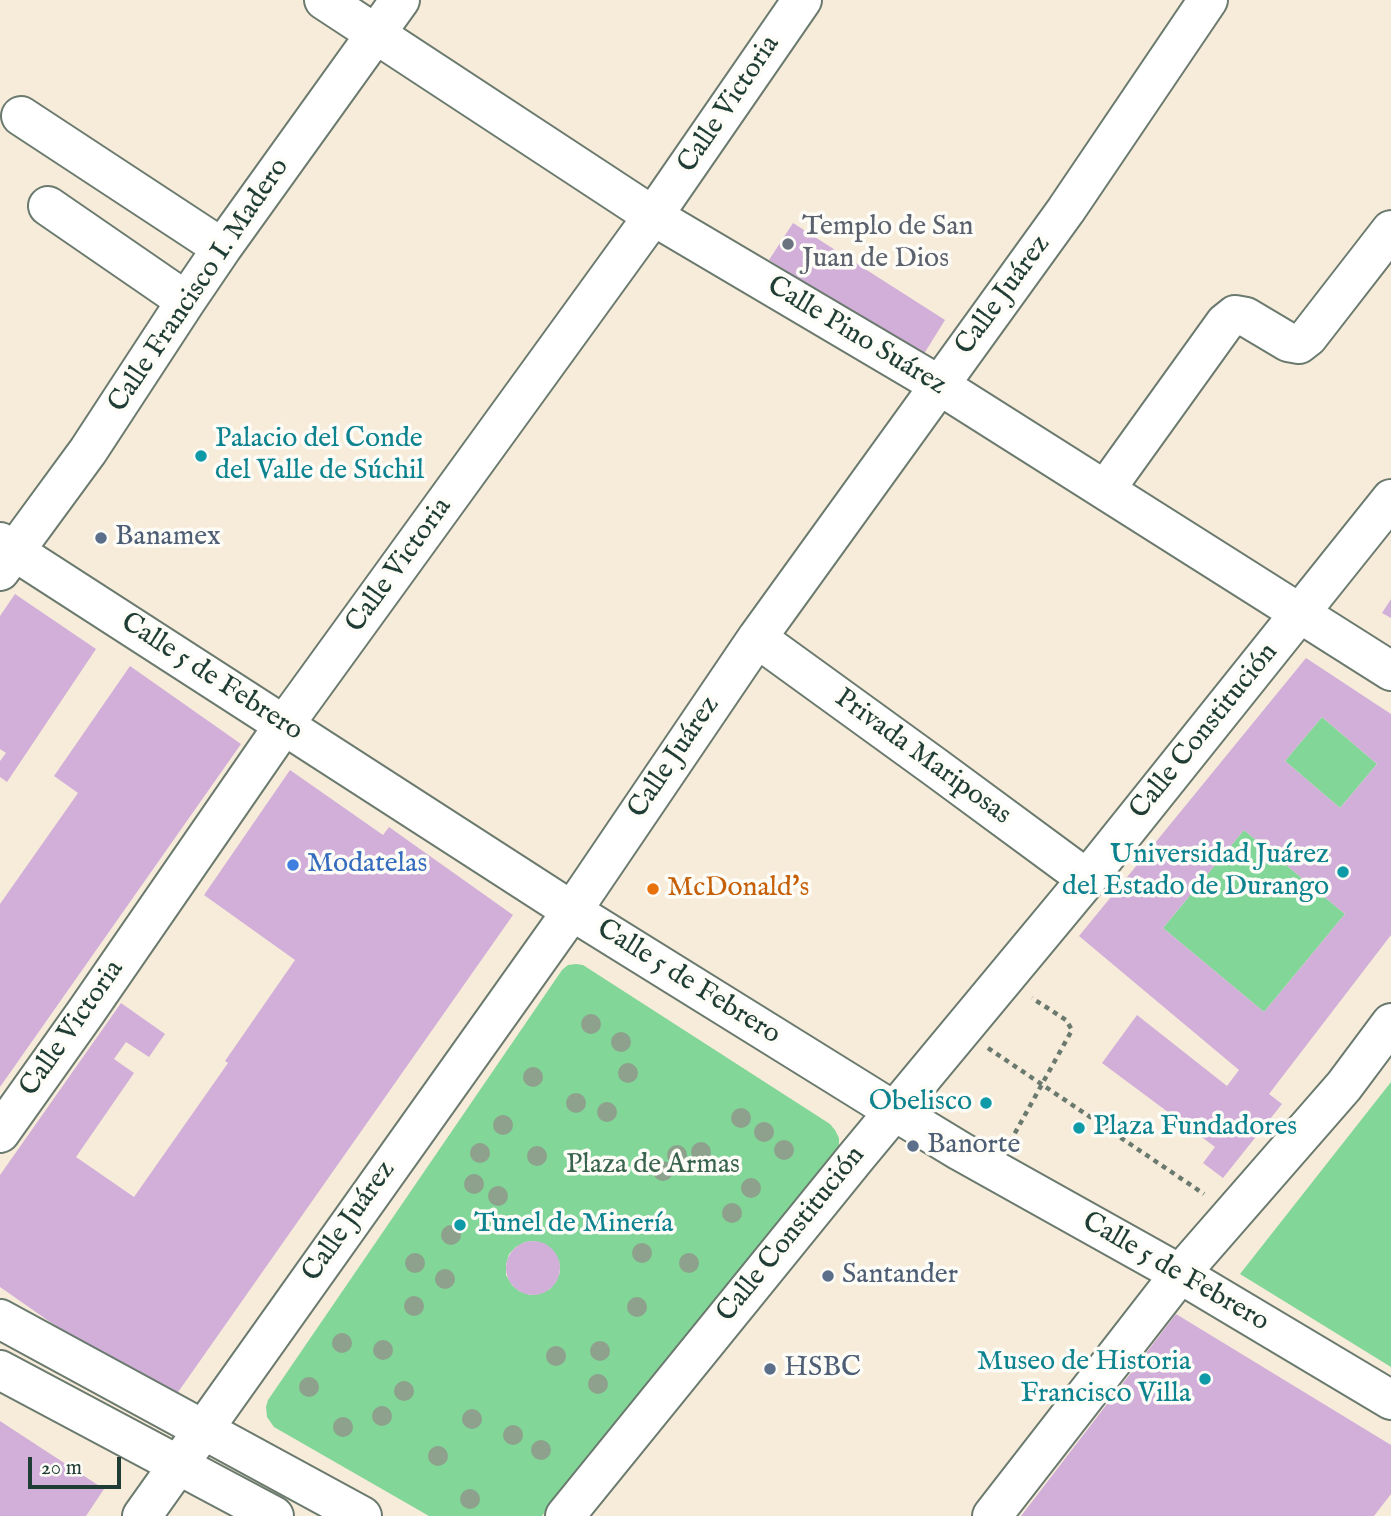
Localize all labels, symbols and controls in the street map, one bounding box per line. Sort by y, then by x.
street label: Calle Victoria [672,30,788,180]
street label: Calle Francisco I. Madero [102,153,298,419]
place label: Templo de San Juan de Dios [802,211,973,277]
street label: Calle Juárez [949,230,1059,362]
marker: Templo de San Juan de Dios [780,236,796,252]
street label: Calle Pino Suárez [760,270,952,404]
place label: Palacio del Conde del Valle de Súchil [215,423,424,489]
marker: Palacio del Conde del Valle de Súchil [193,448,209,464]
street label: Calle Victoria [340,492,460,640]
place label: Banamex [115,521,221,555]
marker: Banamex [93,530,109,546]
street label: Calle 5 de Febrero [114,607,308,749]
street label: Calle Constitución [1124,637,1286,827]
street label: Privada Mariposas [827,683,1017,833]
street label: Calle Juárez [622,691,728,825]
place label: Universidad Juárez del Estado de Durango [1062,839,1329,905]
place label: Modatelas [307,848,427,882]
marker: Modatelas [285,857,301,873]
marker: Universidad Juárez del Estado de Durango [1335,864,1351,880]
place label: McDonald's [667,872,809,906]
marker: McDonald's [645,881,661,897]
street label: Calle 5 de Febrero [590,913,786,1053]
street label: Calle Victoria [14,954,132,1104]
place label: Obelisco [869,1086,972,1120]
marker: Obelisco [978,1095,994,1111]
place label: Plaza Fundadores [1093,1111,1297,1145]
marker: Plaza Fundadores [1071,1120,1087,1136]
place label: Banorte [927,1129,1020,1163]
marker: Banorte [905,1138,921,1154]
street label: Calle Constitución [711,1140,873,1330]
park label: Plaza de Armas [566,1149,740,1183]
street label: Calle Juárez [296,1155,404,1289]
street label: Calle 5 de Febrero [1076,1206,1274,1340]
place label: Tunel de Minería [474,1208,673,1242]
marker: Tunel de Minería [452,1217,468,1233]
place label: Santander [842,1259,958,1293]
marker: Santander [820,1268,836,1284]
place label: Museo de Historia Francisco Villa [977,1346,1191,1412]
place label: HSBC [784,1352,861,1386]
marker: HSBC [762,1361,778,1377]
marker: Museo de Historia Francisco Villa [1197,1371,1213,1387]
scale bar [32,1442,124,1486]
text: 20 m [41,1455,82,1482]

